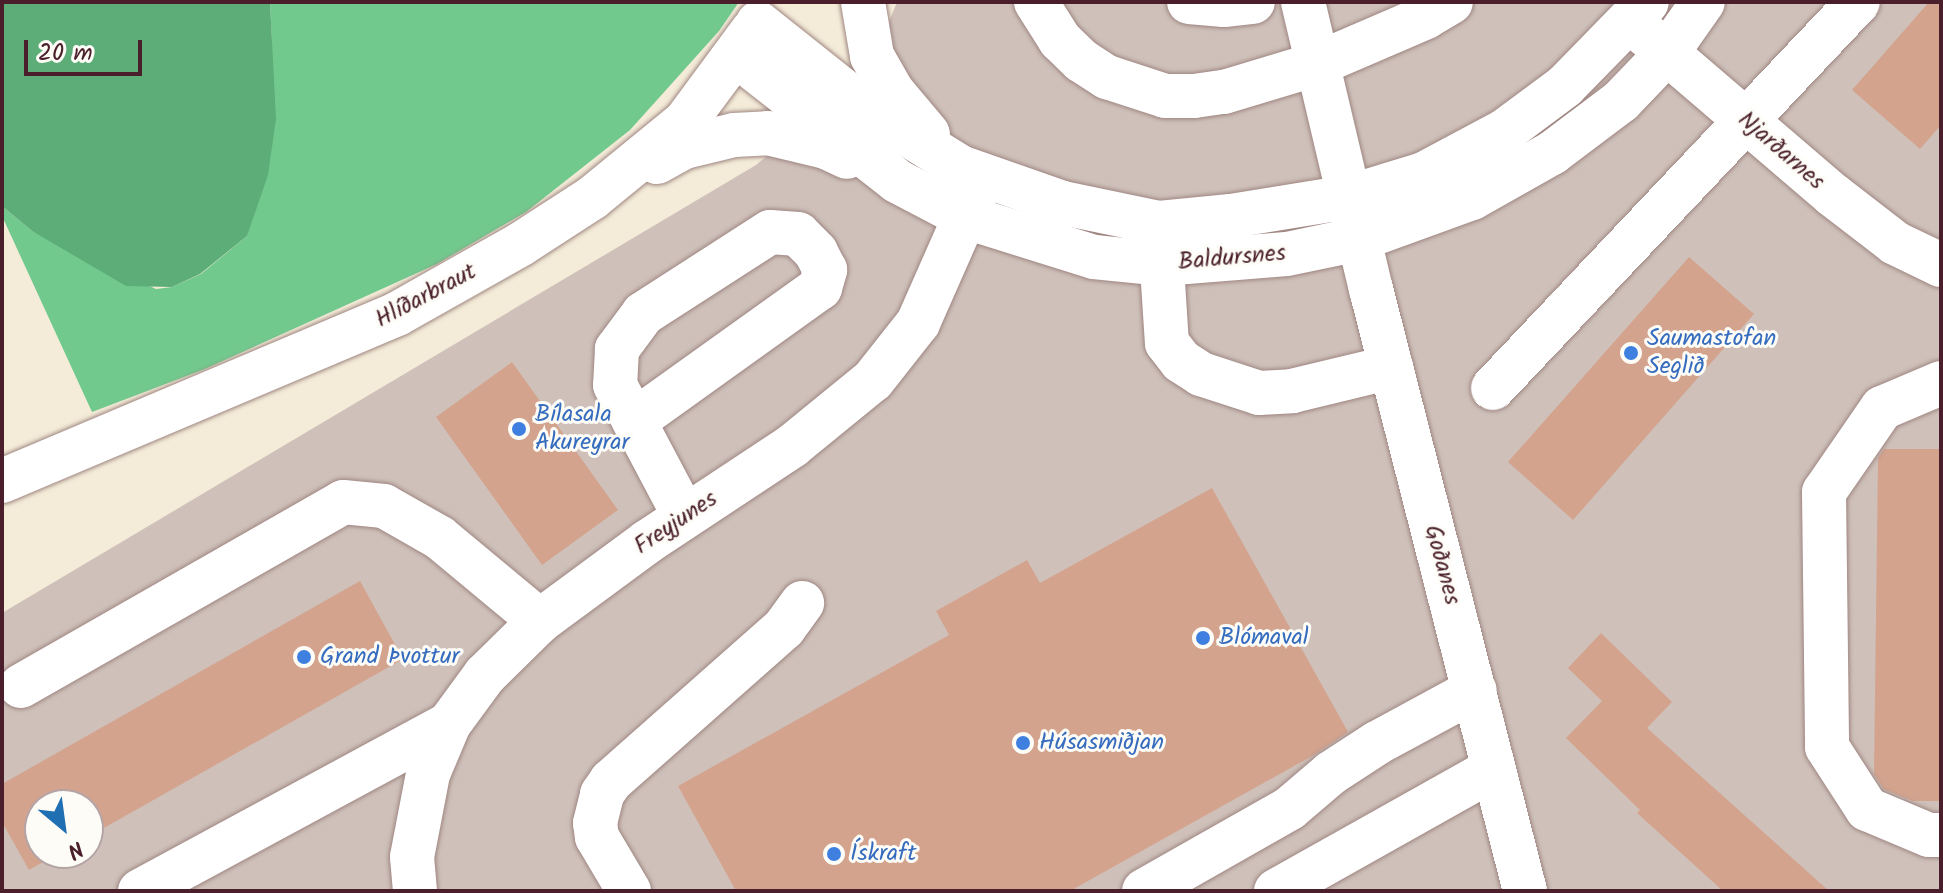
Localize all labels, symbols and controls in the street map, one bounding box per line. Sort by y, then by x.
scale bar [28,24,146,74]
text: 20 m [38,34,93,73]
street label: Njarðarnes [1732,106,1830,196]
street label: Baldursnes [1177,239,1287,277]
street label: Hlíðarbraut [371,257,481,335]
place label: Saumastofan Seglið [1647,325,1776,381]
marker: Saumastofan Seglið [1622,344,1640,362]
place label: Bílasala Akureyrar [535,401,630,457]
marker: Bílasala Akureyrar [510,420,528,438]
street label: Freyjunes [629,485,723,561]
street label: Goðanes [1418,522,1466,608]
place label: Blómaval [1219,624,1309,652]
marker: Blómaval [1194,629,1212,647]
place label: Grand Þvottur [320,643,459,671]
marker: Grand Þvottur [295,648,313,666]
place label: Húsasmiðjan [1039,729,1164,757]
marker: Húsasmiðjan [1014,734,1032,752]
north arrow [24,789,104,869]
text: N [60,830,89,867]
place label: Ískraft [850,840,916,868]
marker: Ískraft [825,845,843,863]

